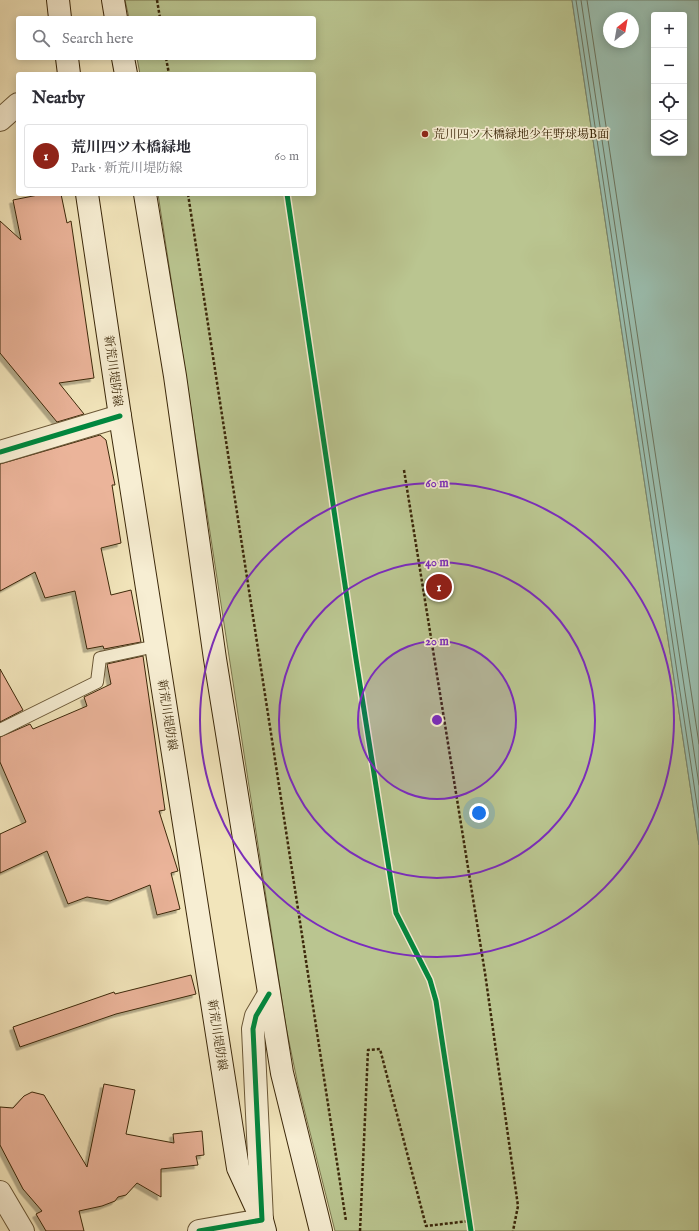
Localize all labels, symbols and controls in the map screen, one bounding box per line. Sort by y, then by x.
north arrow [603,12,639,48]
map controls [651,12,687,156]
button: + [651,12,687,48]
search box [16,16,316,60]
icon: search [30,27,52,49]
text: Search here [62,29,133,48]
button: − [651,48,687,84]
button: locate [651,84,687,120]
text: Nearby [32,88,85,109]
button: layers [651,120,687,156]
place label: 荒川四ツ木橋緑地少年野球場B面 [433,127,609,142]
marker: 荒川四ツ木橋緑地少年野球場B面 [420,129,430,139]
text: 荒川四ツ木橋緑地 [71,138,191,157]
text: 1 [44,148,48,165]
text: 60 m [274,148,299,165]
text: Park · 新荒川堤防線 [71,160,182,177]
street label: 新荒川堤防線 [101,334,125,408]
text: 60 m [426,476,449,491]
text: 40 m [425,555,450,570]
pin: 1 [426,572,452,602]
text: 20 m [425,634,449,649]
street label: 新荒川堤防線 [154,678,180,752]
centre of rings [430,713,444,727]
your location [469,803,489,823]
street label: 新荒川堤防線 [204,998,230,1072]

